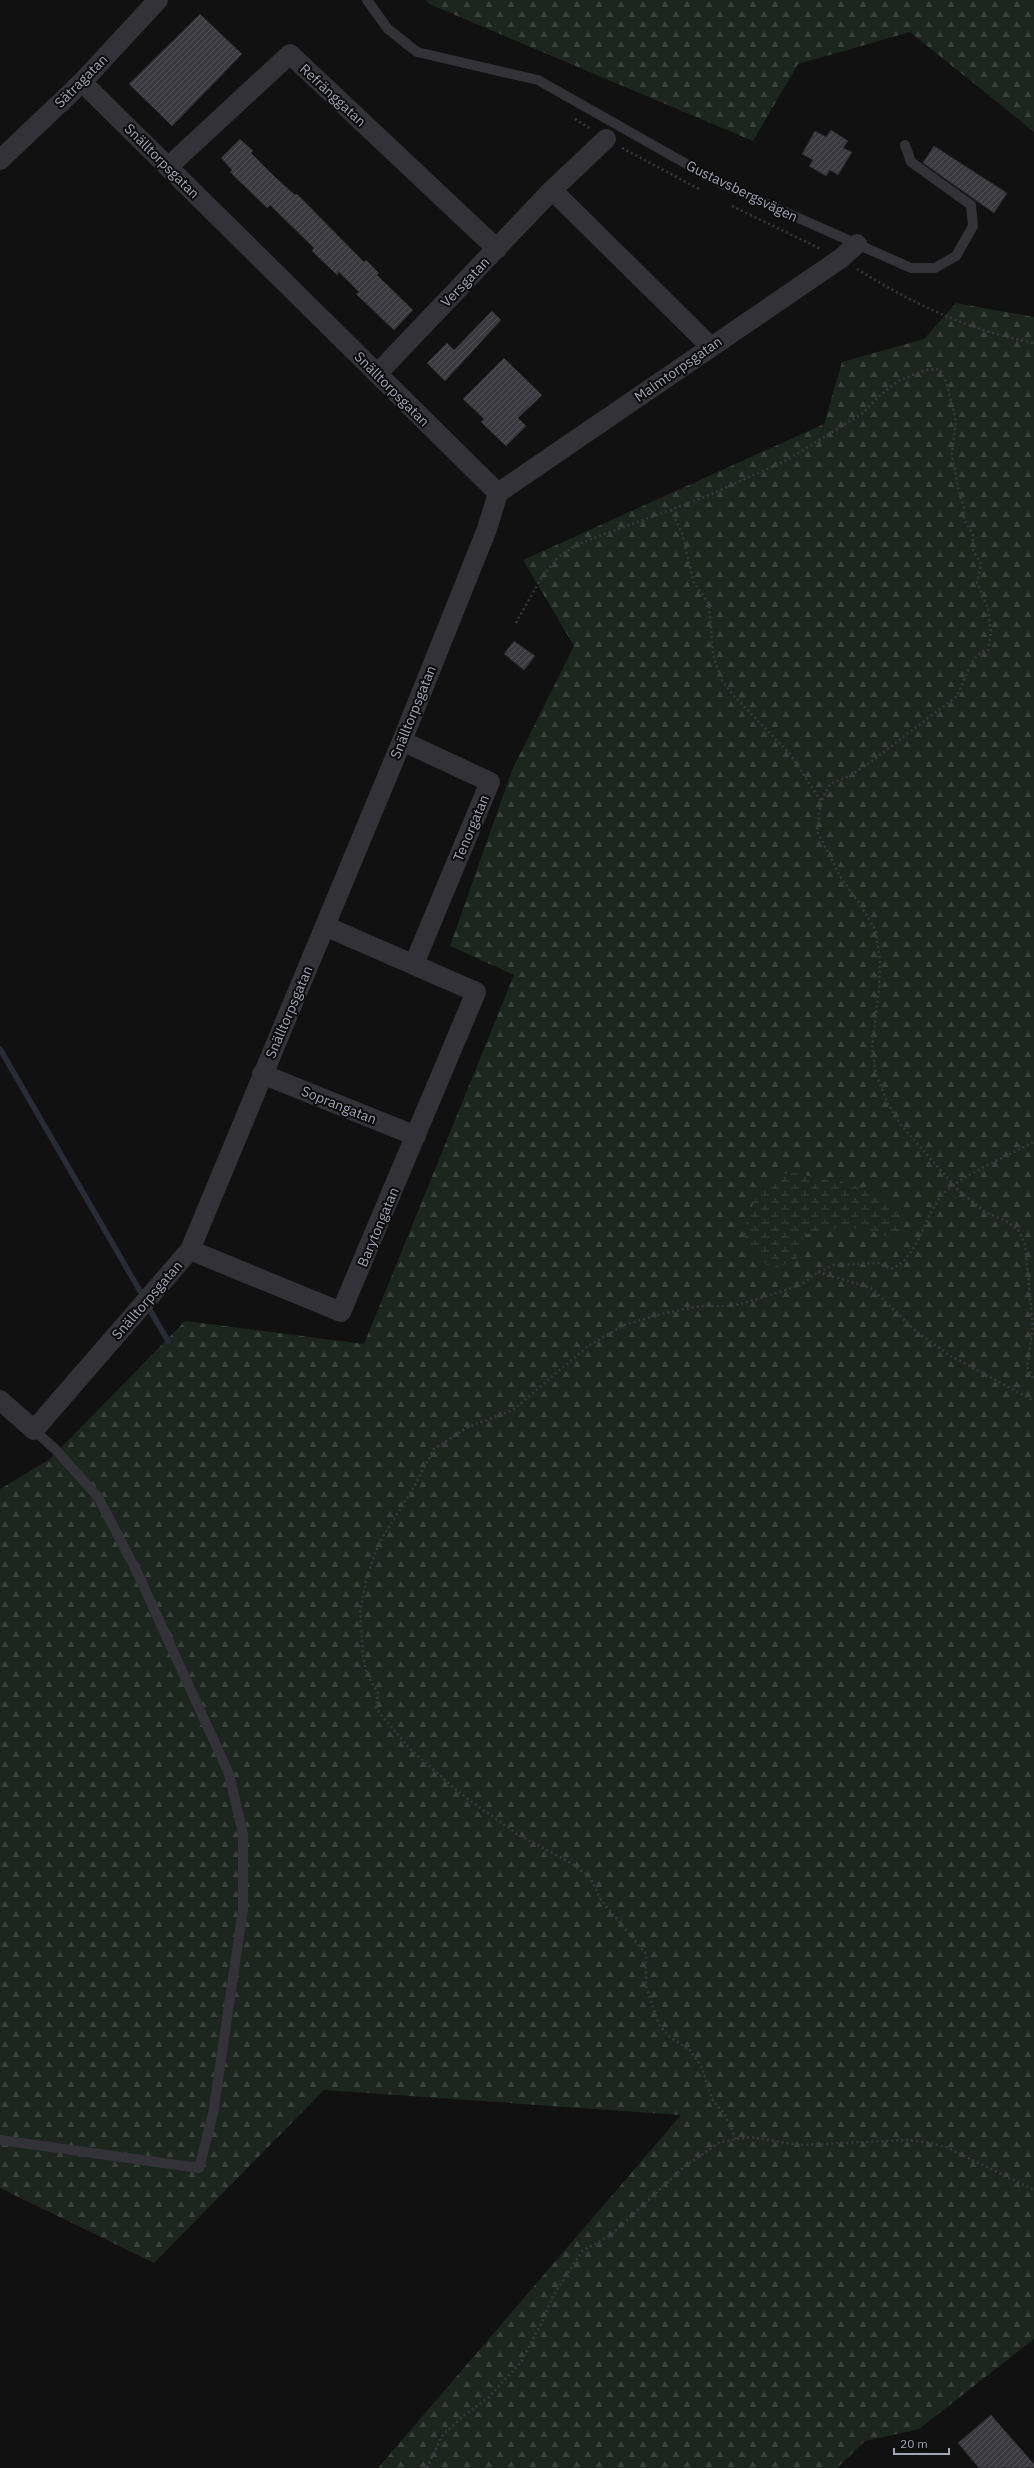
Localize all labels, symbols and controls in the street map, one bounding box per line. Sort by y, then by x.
street label: Sätragatan [51,51,111,111]
street label: Refränggatan [296,60,370,130]
street label: Snälltorpsgatan [121,120,203,202]
street label: Gustavsbergsvägen [683,156,801,226]
street label: Versgatan [437,253,493,311]
street label: Malmtorpsgatan [631,332,725,406]
street label: Snälltorpsgatan [351,348,433,430]
street label: Snälltorpsgatan [386,663,440,761]
street label: Tenorgatan [449,792,493,864]
street label: Snälltorpsgatan [261,963,317,1061]
street label: Soprangatan [299,1082,379,1128]
street label: Barytongatan [353,1184,403,1270]
street label: Snälltorpsgatan [108,1257,186,1343]
scale bar [894,2430,949,2456]
text: 20 m [900,2436,928,2451]

